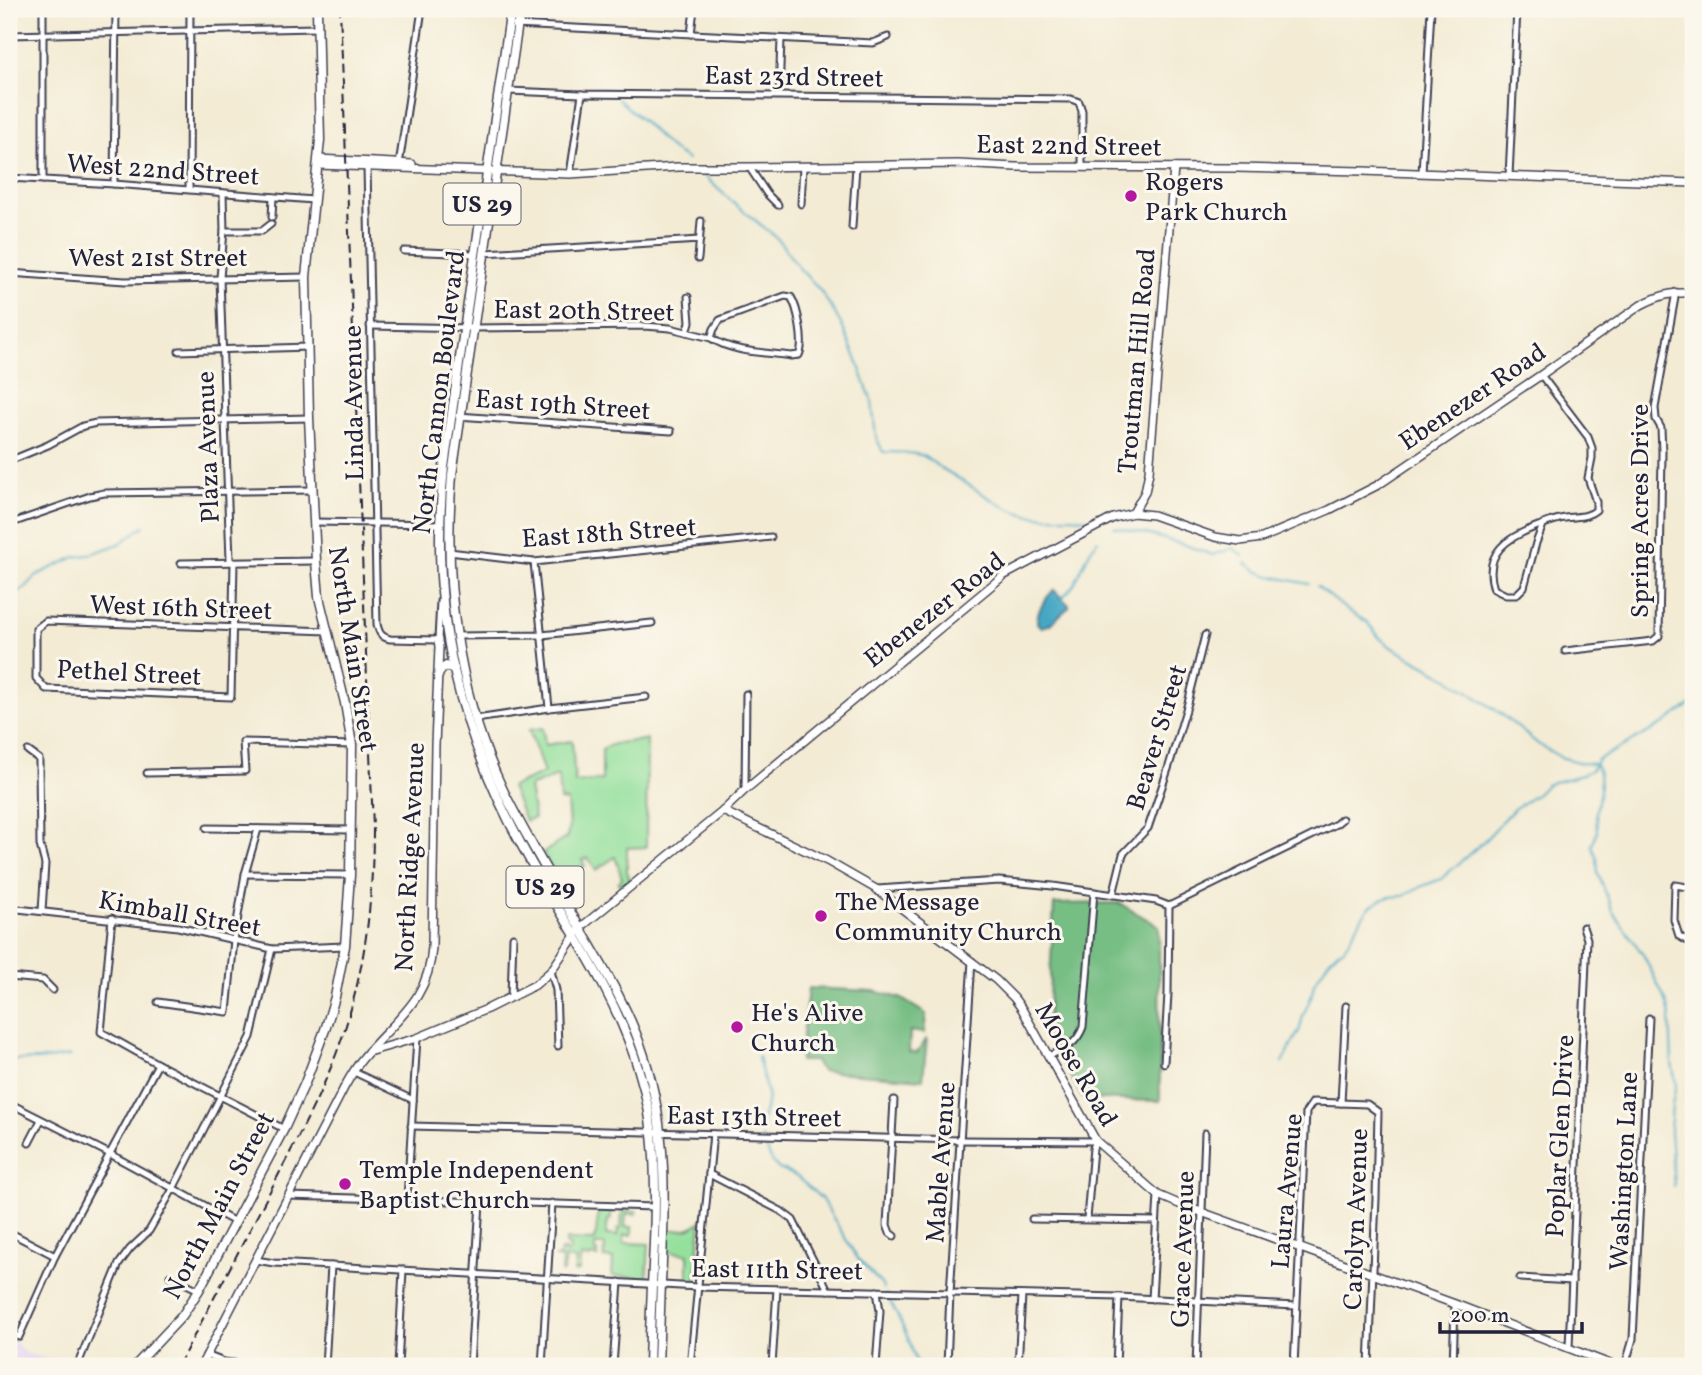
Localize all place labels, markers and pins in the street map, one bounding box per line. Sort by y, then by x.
place label: Rogers Park Church [1145,165,1288,231]
marker: Rogers Park Church [1123,188,1139,204]
place label: The Message Community Church [835,885,1062,951]
marker: The Message Community Church [813,908,829,924]
place label: He's Alive Church [751,996,864,1062]
marker: He's Alive Church [729,1019,745,1035]
place label: Temple Independent Baptist Church [359,1153,594,1219]
marker: Temple Independent Baptist Church [337,1176,353,1192]

